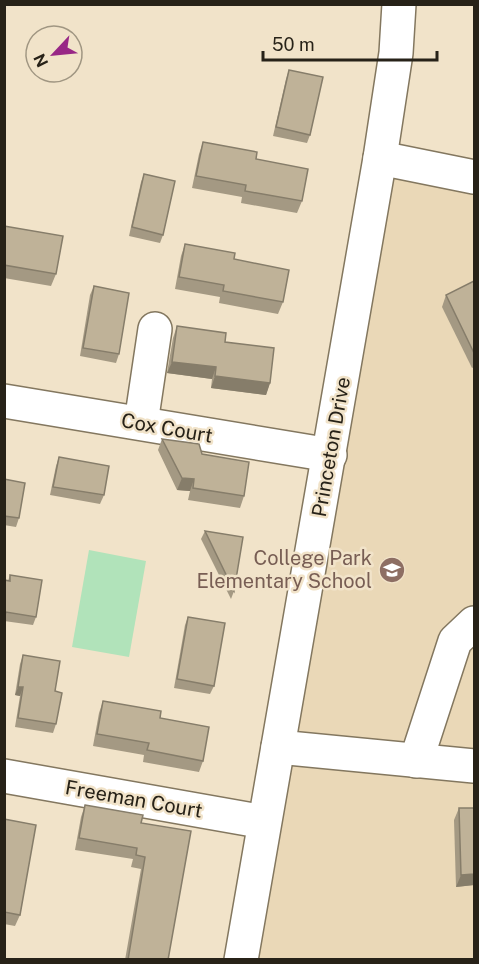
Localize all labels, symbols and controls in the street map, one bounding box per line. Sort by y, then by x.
north arrow [24,24,84,84]
scale bar [263,24,437,62]
text: 50 m [272,34,315,55]
text: N [30,51,52,70]
street label: Princeton Drive [307,375,355,519]
street label: Cox Court [119,408,215,448]
place label: College Park Elementary School [197,546,372,593]
school or university icon: College Park Elementary School [377,555,407,585]
street label: Freeman Court [63,775,205,823]

